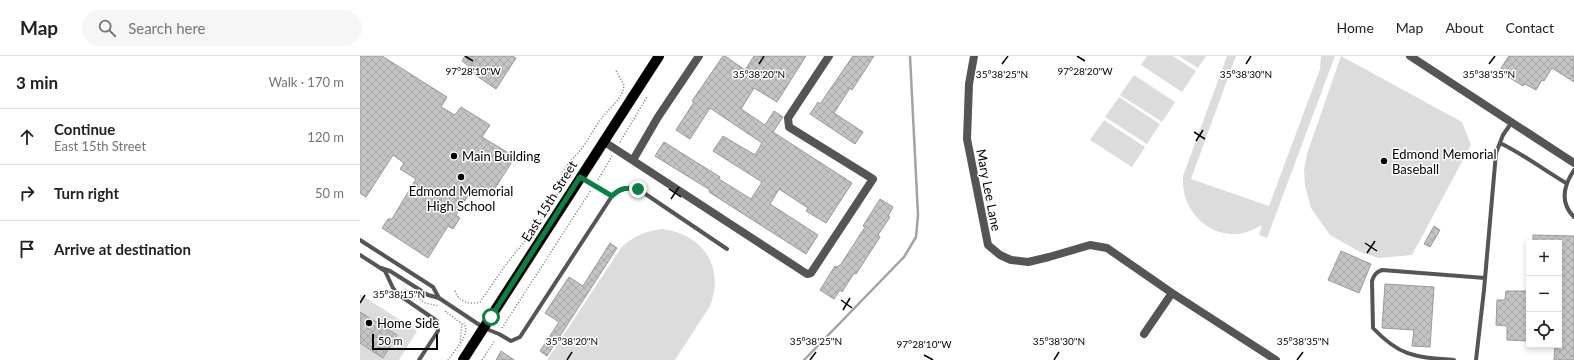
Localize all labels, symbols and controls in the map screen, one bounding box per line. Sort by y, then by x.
search box [82,10,362,46]
text: Map [20,16,58,39]
icon: search [96,17,118,39]
text: Search here [128,19,206,37]
text: Home [1336,19,1374,36]
text: Map [1396,19,1423,36]
text: About [1445,19,1483,36]
text: Contact [1505,19,1554,36]
text: 97°28'10"W [445,65,501,77]
text: 97°28'20"W [1057,65,1113,77]
text: 35°38'20"N [733,68,785,80]
text: 35°38'25"N [976,68,1028,80]
text: 35°38'30"N [1220,68,1272,80]
text: 35°38'35"N [1463,68,1515,80]
text: 3 min [16,72,58,93]
text: Walk · 170 m [268,74,344,90]
text: Continue [54,120,115,138]
icon: ahead [16,126,38,148]
text: 120 m [307,129,344,145]
text: East 15th Street [54,138,146,154]
place label: Edmond Memorial Baseball [1392,146,1497,177]
place label: Main Building [462,148,540,164]
street label: Mary Lee Lane [973,148,1005,233]
marker: Main Building [449,151,459,161]
marker: Edmond Memorial Baseball [1379,156,1389,166]
street label: East 15th Street [518,157,580,244]
marker: Edmond Memorial High School [456,172,466,182]
route end [629,180,647,198]
icon: right [16,182,38,204]
place label: Edmond Memorial High School [409,183,513,214]
text: Turn right [54,184,119,202]
text: 50 m [315,185,344,201]
icon: arrive [16,238,38,260]
text: Arrive at destination [54,240,191,258]
map controls [1526,240,1562,348]
button: + [1526,240,1562,276]
button: − [1526,276,1562,312]
text: 35°38'15"N [373,288,425,300]
route start [482,308,500,326]
button: locate [1526,312,1562,348]
place label: Home Side [377,315,439,331]
marker: Home Side [364,318,374,328]
scale bar [372,332,438,351]
text: 50 m [378,334,403,347]
text: 35°38'20"N [546,335,598,347]
text: 35°38'25"N [790,335,842,347]
text: 35°38'30"N [1033,335,1085,347]
text: 35°38'35"N [1277,335,1329,347]
text: 97°28'10"W [896,338,952,350]

